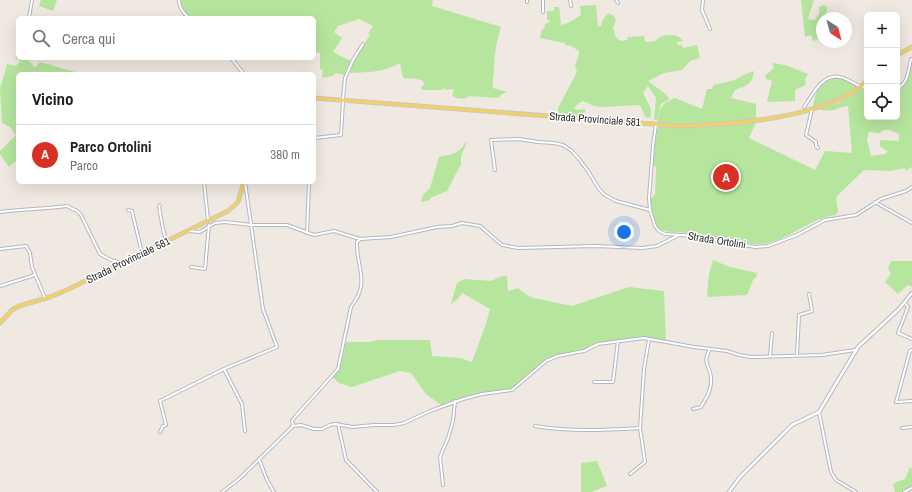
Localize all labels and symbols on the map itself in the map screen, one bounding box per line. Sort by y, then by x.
north arrow [816,12,852,48]
street label: Strada Provinciale 581 [549,109,641,129]
pin: A [713,162,739,192]
your location [614,222,634,242]
street label: Strada Ortolini [687,228,747,252]
street label: Strada Provinciale 581 [84,234,172,286]

